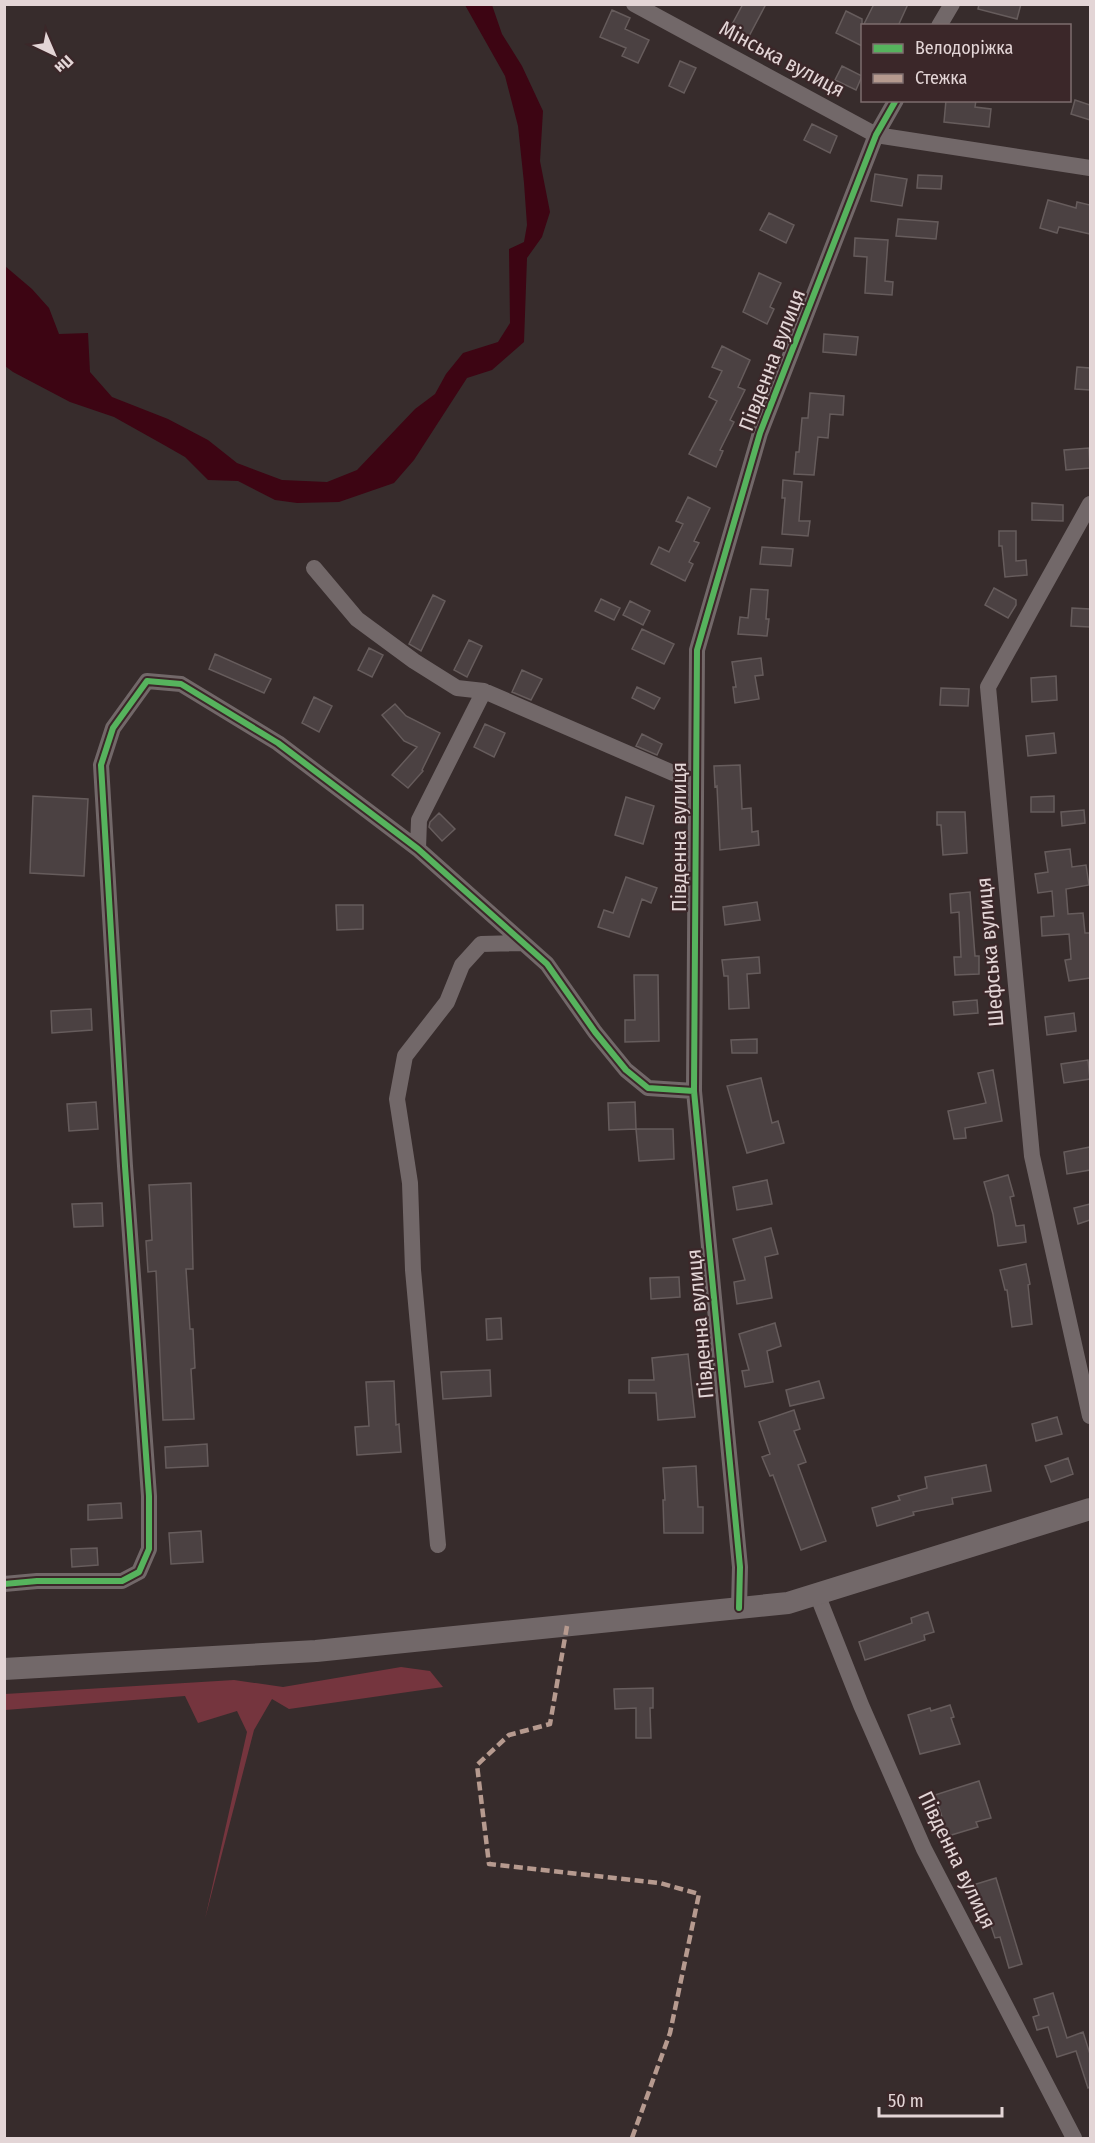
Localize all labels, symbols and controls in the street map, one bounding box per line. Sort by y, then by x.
street label: Мінська вулиця [715,15,849,103]
north arrow [24,24,84,84]
legend [861,24,1071,102]
text: Велодоріжка [915,37,1013,59]
text: Пн [51,51,77,78]
text: Стежка [915,67,968,89]
street label: Південна вулиця [733,285,811,435]
street label: Південна вулиця [666,762,692,912]
street label: Шефська вулиця [971,876,1009,1028]
street label: Південна вулиця [681,1248,719,1400]
street label: Південна вулиця [912,1787,1002,1933]
scale bar [879,2080,1002,2118]
text: 50 m [888,2090,924,2112]

